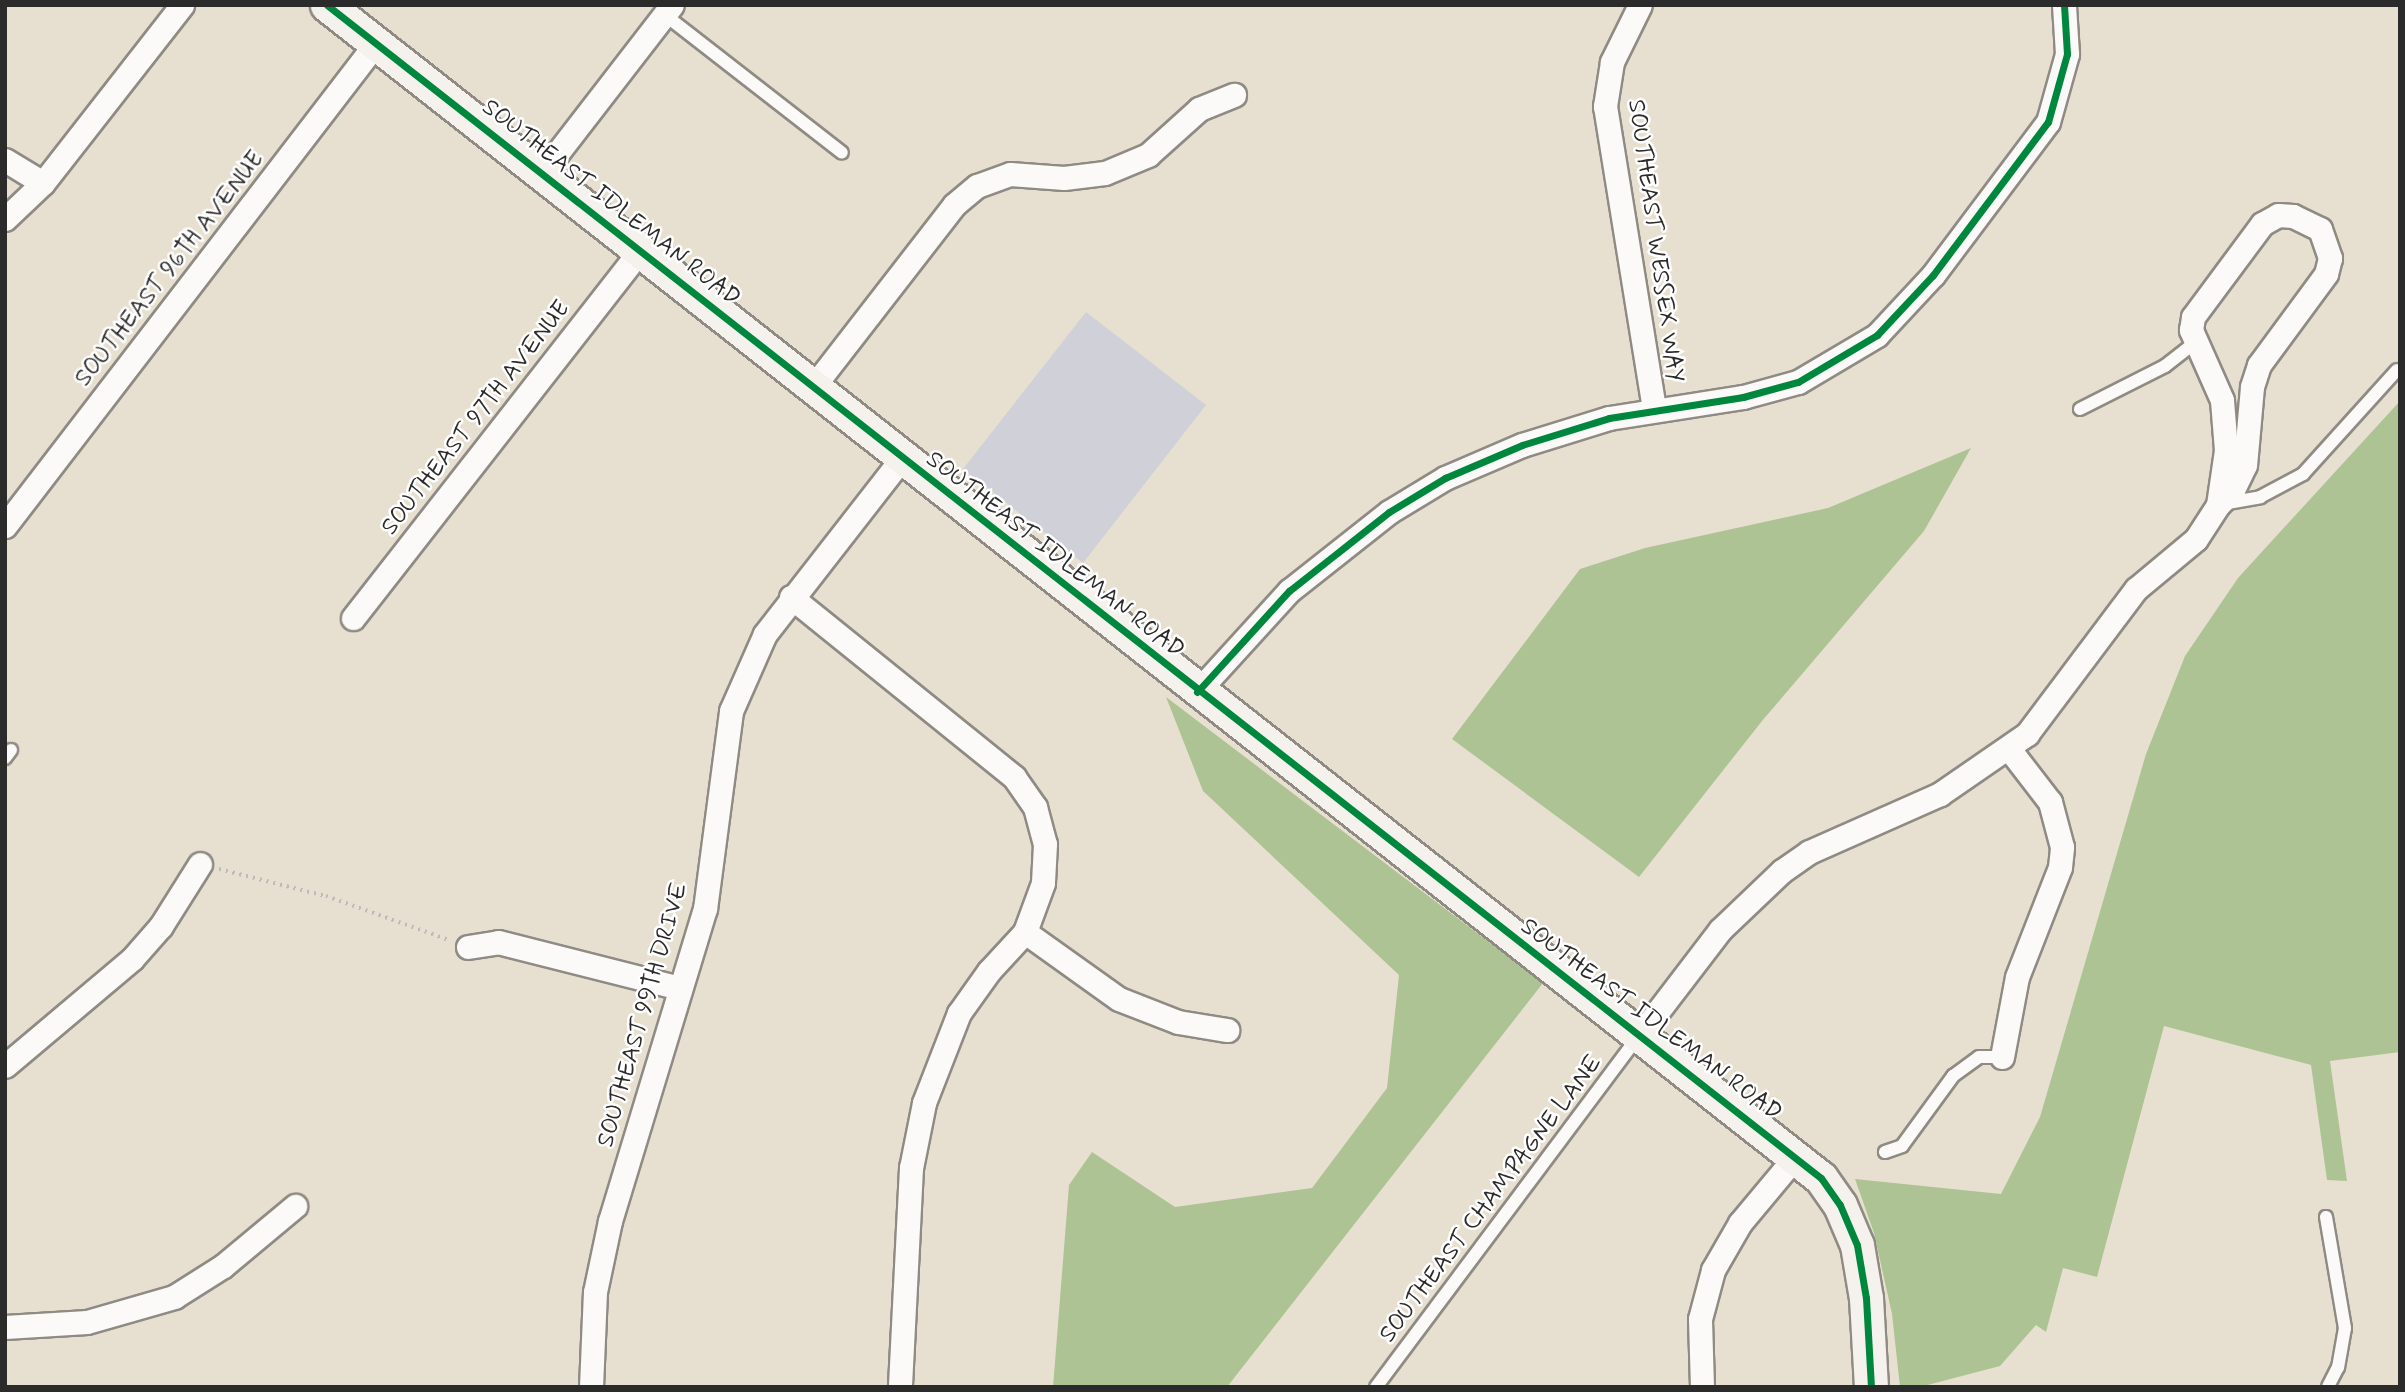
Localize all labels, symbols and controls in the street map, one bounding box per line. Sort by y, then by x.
street label: SOUTHEAST IDLEMAN ROAD [477,94,745,312]
street label: SOUTHEAST WESSEX WAY [1621,96,1689,386]
street label: SOUTHEAST 96TH AVENUE [69,146,271,392]
street label: SOUTHEAST 97TH AVENUE [376,295,576,541]
street label: SOUTHEAST IDLEMAN ROAD [921,446,1189,664]
street label: SOUTHEAST 99TH DRIVE [591,879,695,1151]
street label: SOUTHEAST IDLEMAN ROAD [1516,913,1786,1127]
street label: SOUTHEAST CHAMPAGNE LANE [1375,1052,1607,1346]

